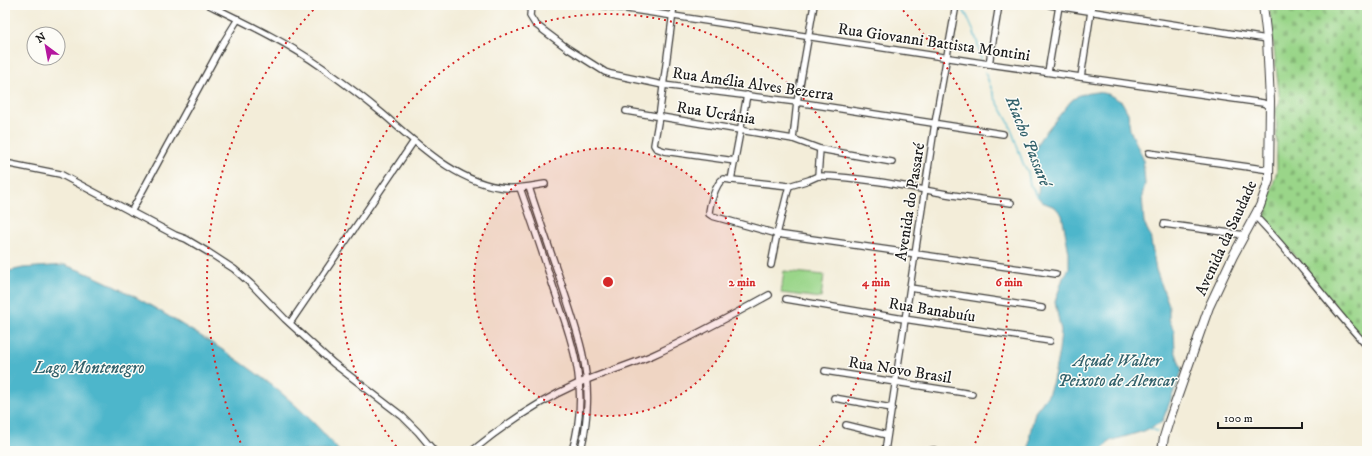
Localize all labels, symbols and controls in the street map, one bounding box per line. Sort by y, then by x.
street label: Rua Giovanni Battista Montini [837,19,1031,65]
north arrow [26,26,66,66]
text: N [34,30,49,47]
street label: Rua Amélia Alves Bezerra [671,63,835,105]
water label: Riacho Passaré [1000,92,1057,192]
street label: Rua Ucrânia [675,97,757,129]
street label: Avenida do Passaré [891,141,929,263]
street label: Avenida da Saudade [1191,177,1262,299]
centre of rings [601,275,615,289]
text: 2 min [729,275,756,290]
text: 4 min [861,275,891,290]
text: 6 min [995,275,1023,290]
street label: Rua Banabuíu [887,293,977,327]
water label: Açude Walter Peixoto de Alencar [1058,350,1178,392]
street label: Rua Novo Brasil [847,352,953,388]
water label: Lago Montenegro [32,357,145,379]
scale bar [1218,404,1302,430]
text: 100 m [1224,411,1253,426]

